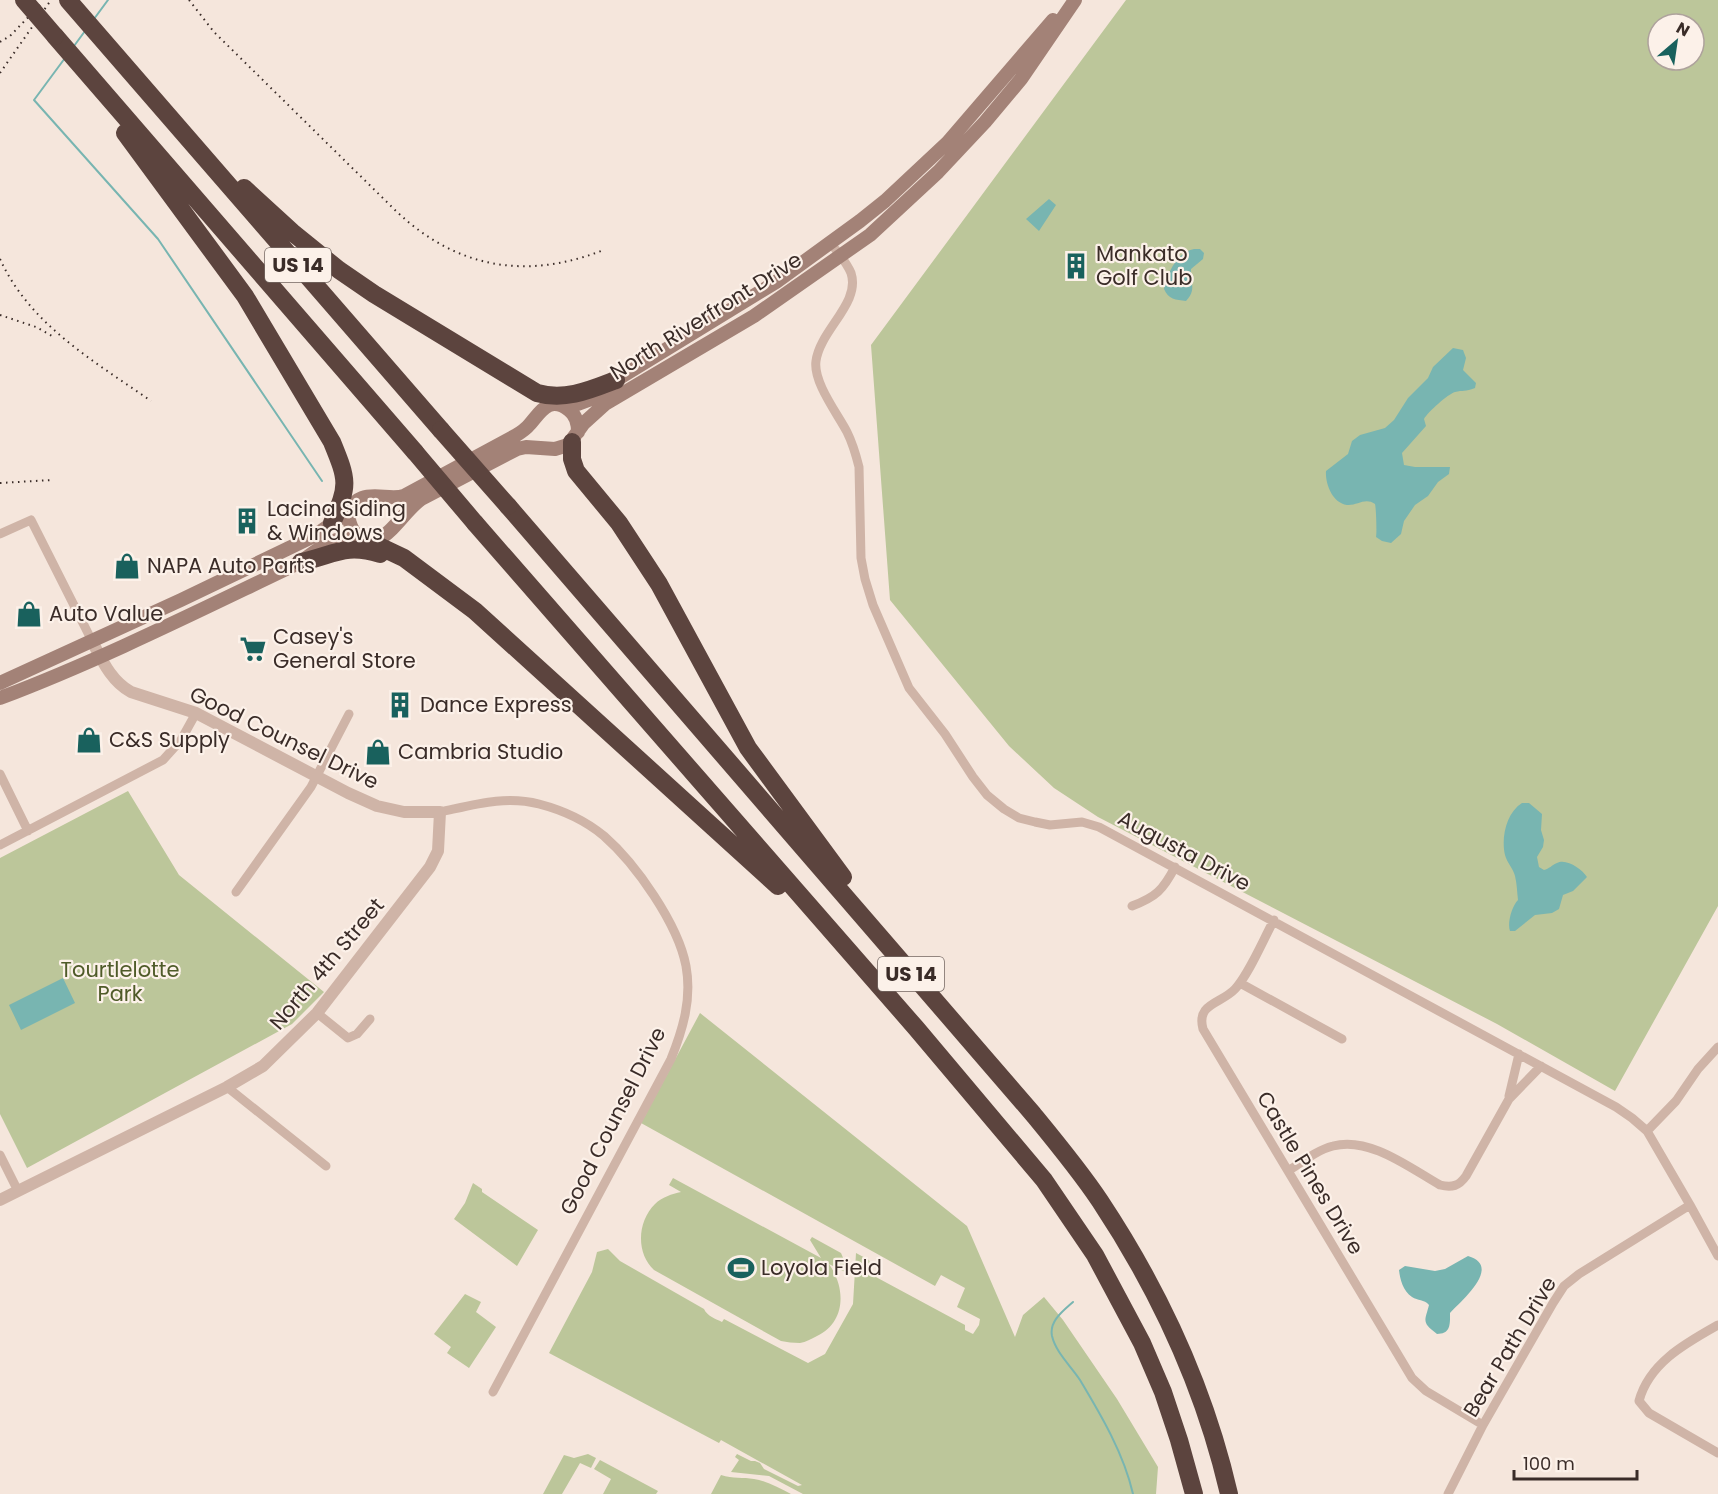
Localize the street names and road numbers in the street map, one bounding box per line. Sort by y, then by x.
street label: North Riverfront Drive [604,245,807,386]
road number: US 14 [265,248,331,282]
street label: Good Counsel Drive [185,679,384,796]
street label: Augusta Drive [1113,803,1256,898]
street label: North 4th Street [263,891,390,1036]
road number: US 14 [878,957,944,991]
street label: Good Counsel Drive [553,1022,672,1220]
street label: Castle Pines Drive [1250,1086,1371,1260]
street label: Bear Path Drive [1456,1271,1563,1422]

